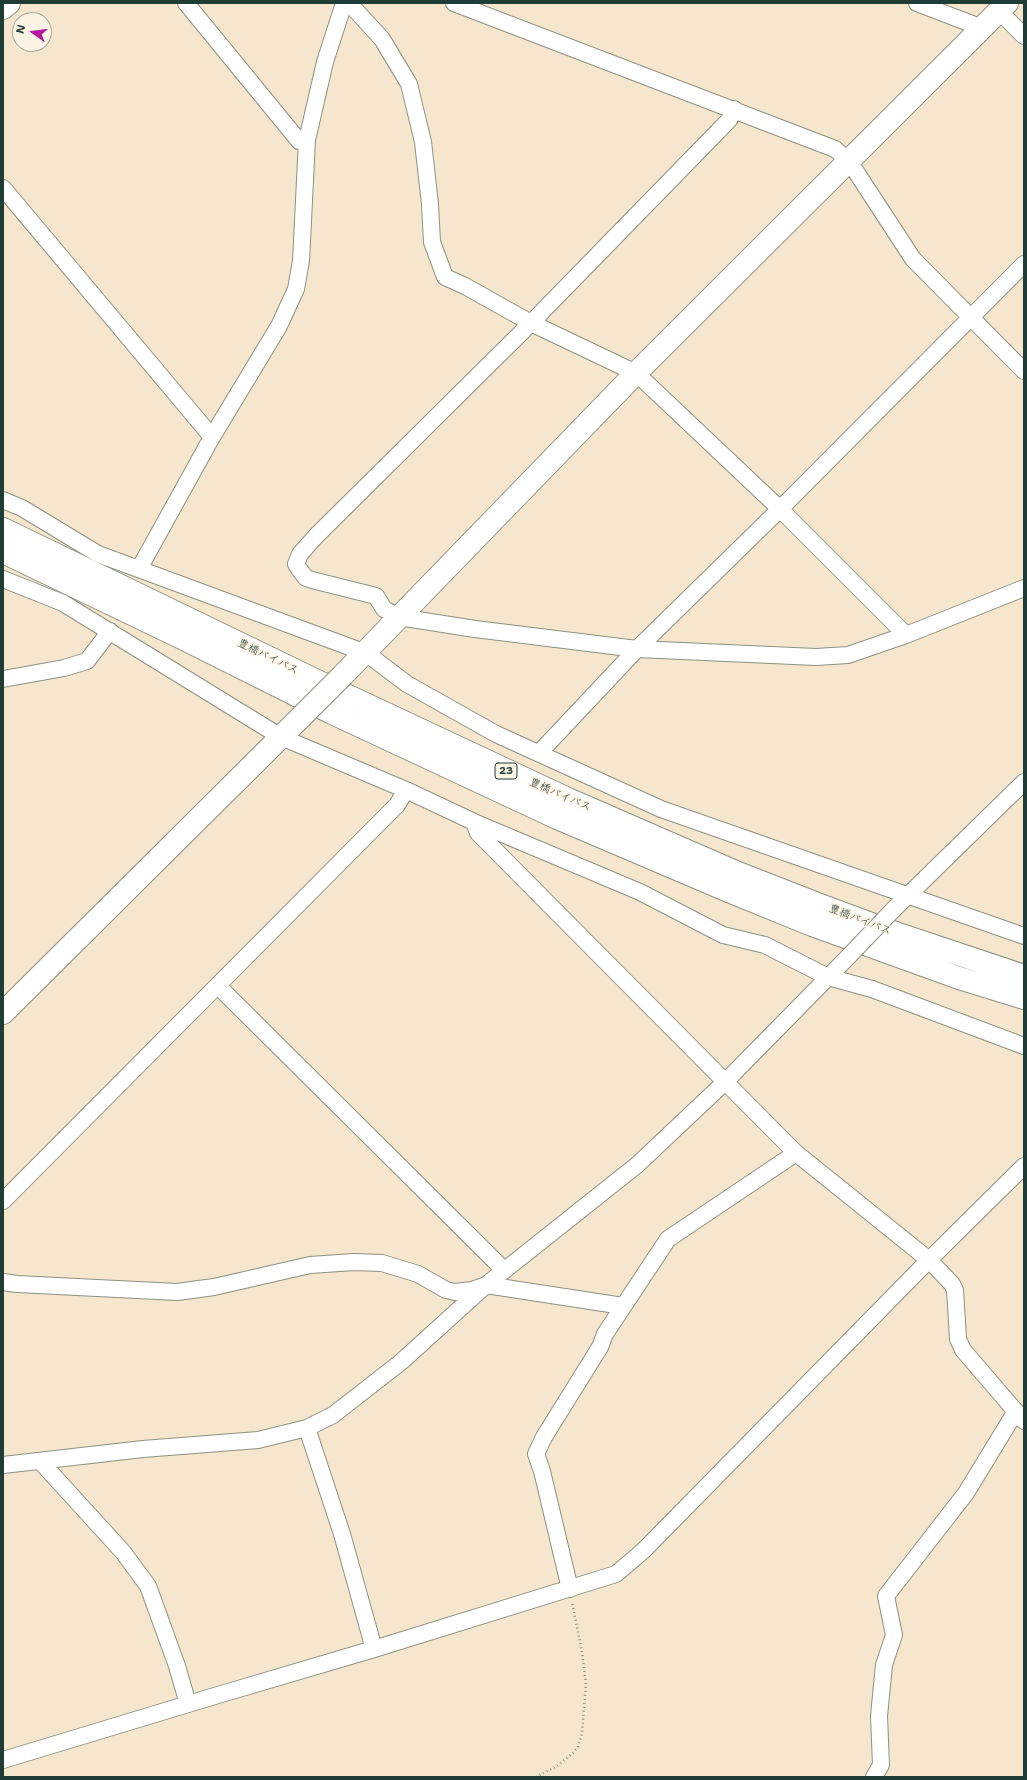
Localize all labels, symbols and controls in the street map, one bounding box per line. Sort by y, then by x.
north arrow [12,12,52,52]
text: N [13,23,29,35]
street label: 豊橋バイパス [235,637,301,677]
road number: 23 [495,763,517,779]
street label: 豊橋バイパス [527,776,593,814]
street label: 豊橋バイパス [827,902,893,938]

